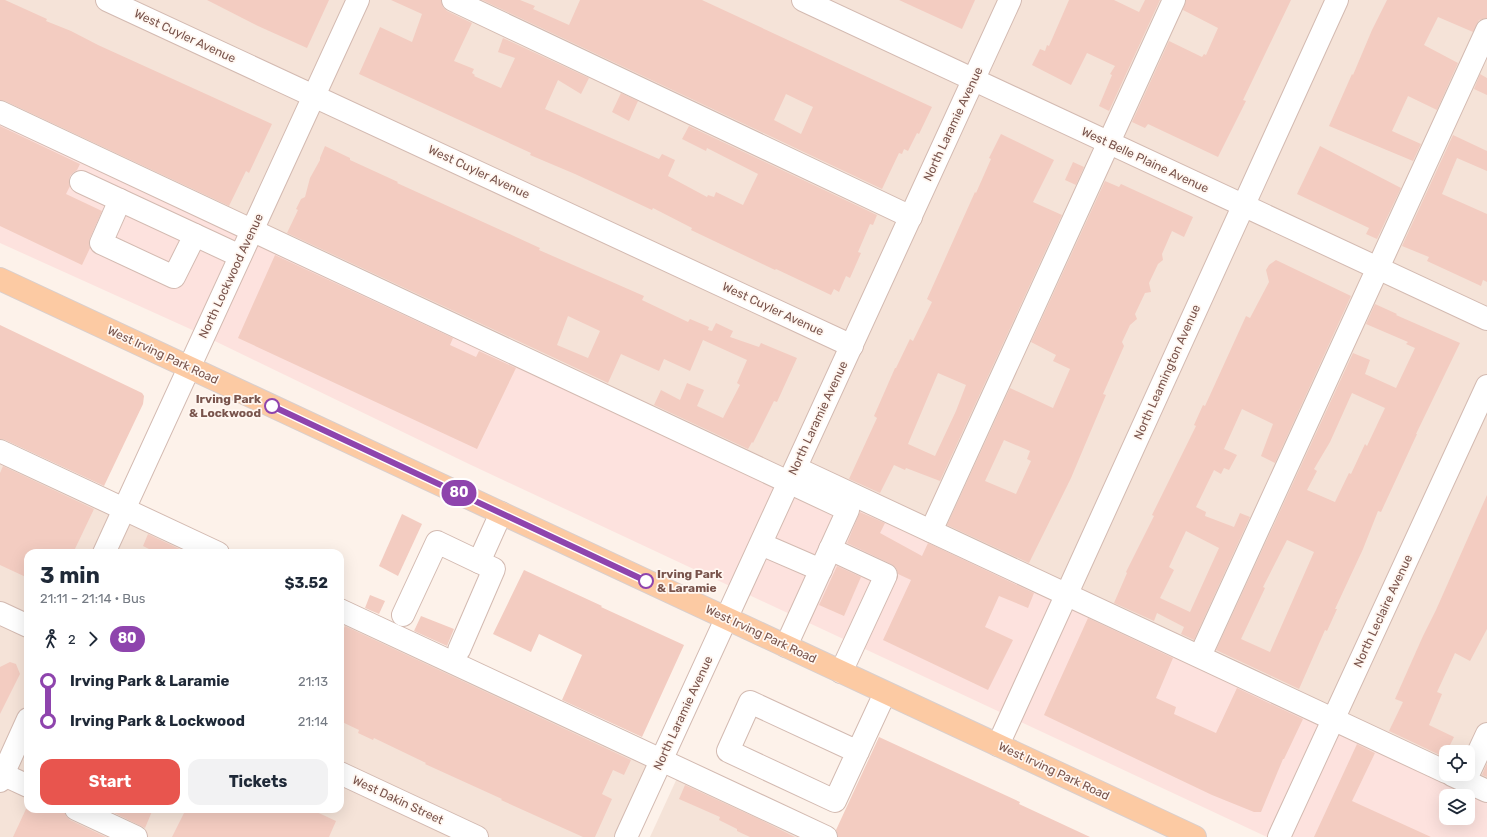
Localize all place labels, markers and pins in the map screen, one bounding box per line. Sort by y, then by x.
place label: Irving Park & Lockwood [189,392,261,420]
marker: Irving Park & Lockwood [264,398,280,414]
place label: Irving Park & Laramie [657,567,722,595]
marker: Irving Park & Laramie [638,573,654,589]

